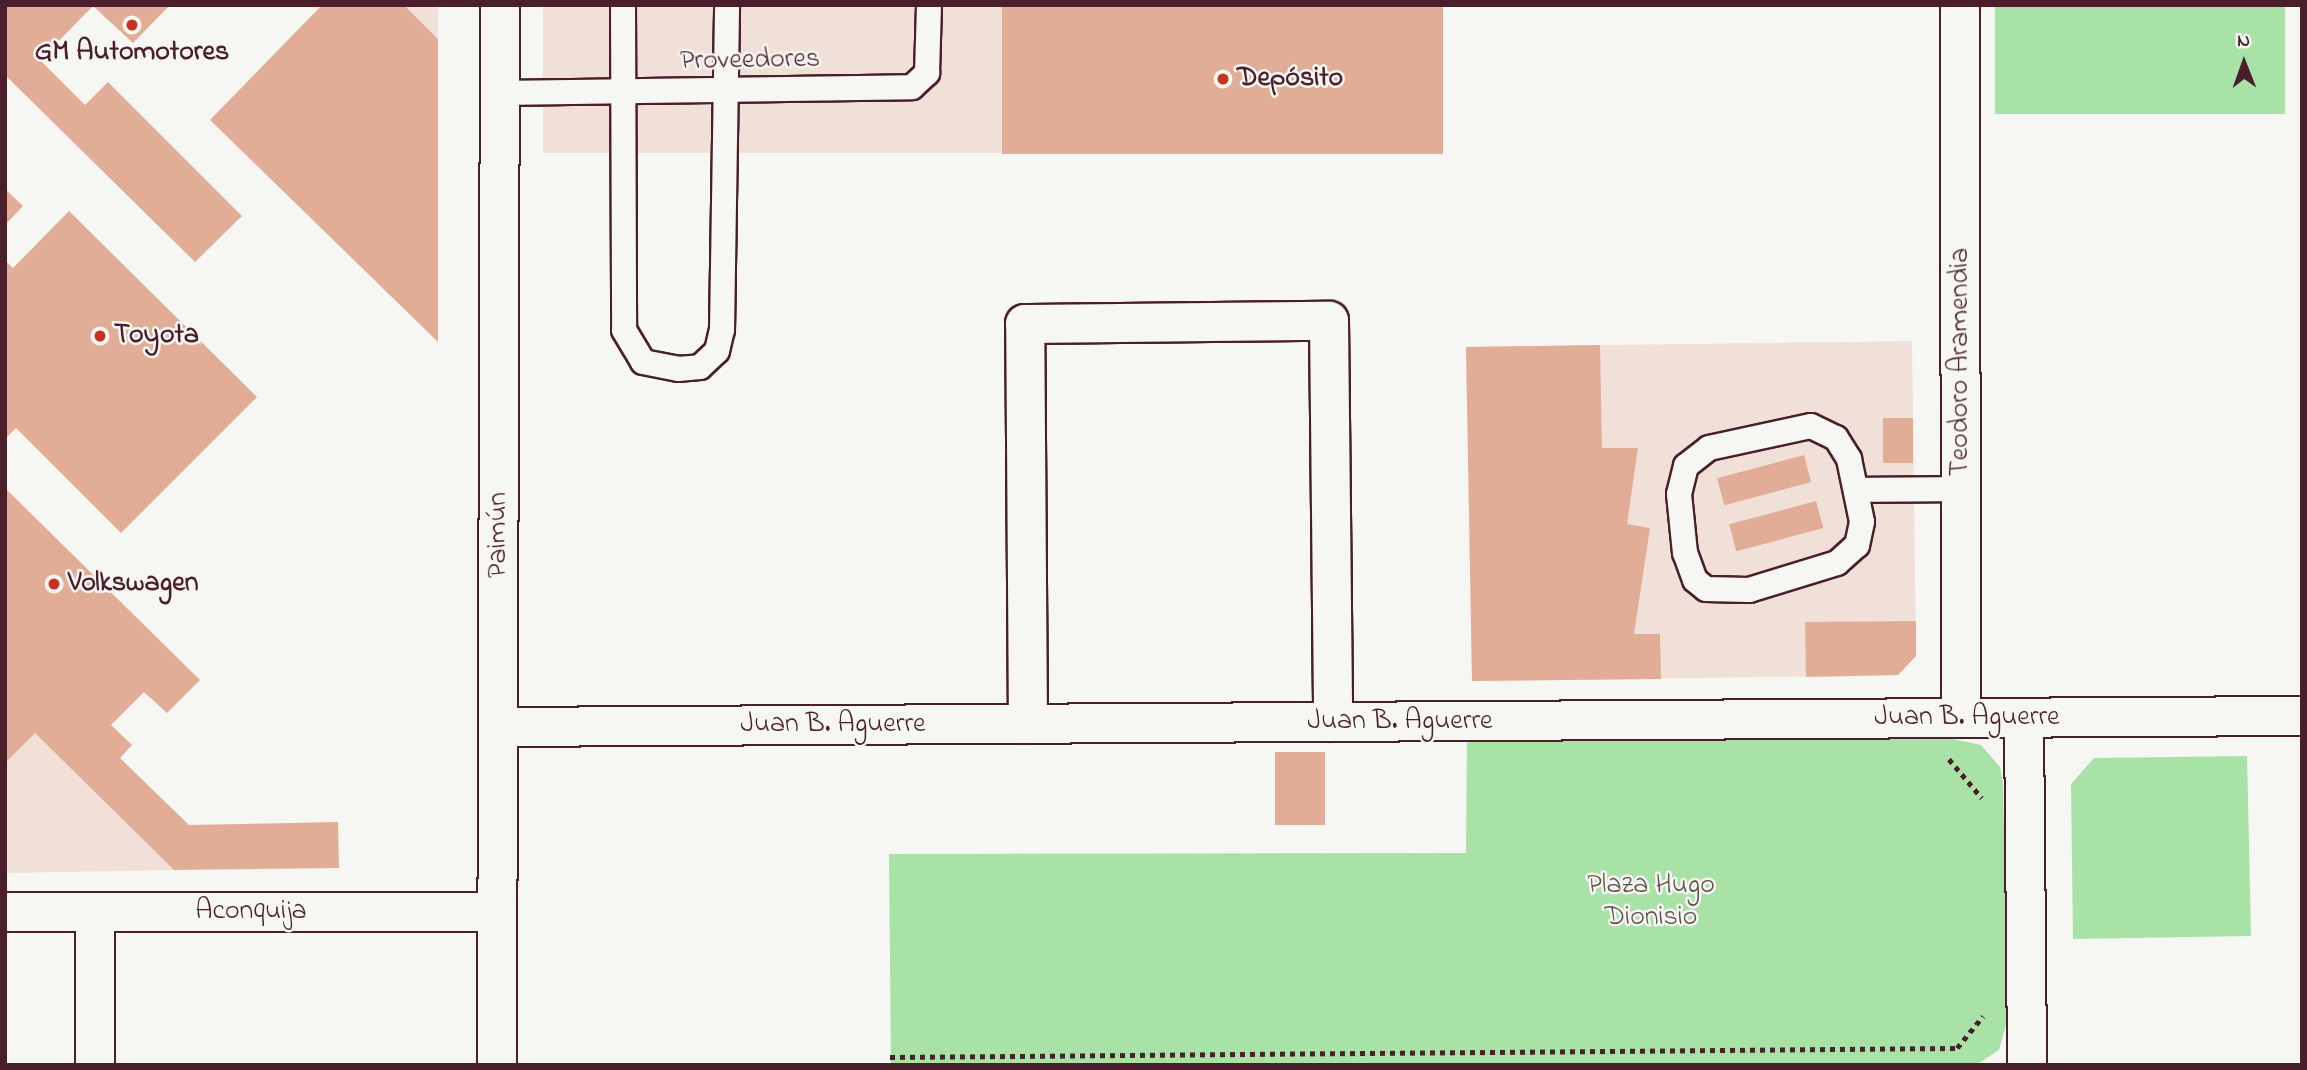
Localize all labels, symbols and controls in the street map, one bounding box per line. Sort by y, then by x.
marker: GM Automotores [124,17,140,33]
north arrow [2209,28,2279,98]
text: N [2237,28,2250,55]
place label: GM Automotores [35,36,229,70]
street label: Proveedores [680,43,820,79]
place label: Depósito [1237,62,1343,96]
marker: Depósito [1215,71,1231,87]
street label: Teodoro Aramendia [1944,248,1978,476]
place label: Toyota [114,319,199,353]
marker: Toyota [92,328,108,344]
street label: Paimún [482,492,516,578]
place label: Volkswagen [68,567,199,601]
marker: Volkswagen [46,576,62,592]
street label: Juan B. Aguerre [1874,701,2060,735]
street label: Juan B. Aguerre [1307,705,1493,739]
street label: Juan B. Aguerre [740,708,926,742]
park label: Plaza Hugo Dionisio [1587,869,1715,935]
street label: Aconquija [195,895,307,929]

